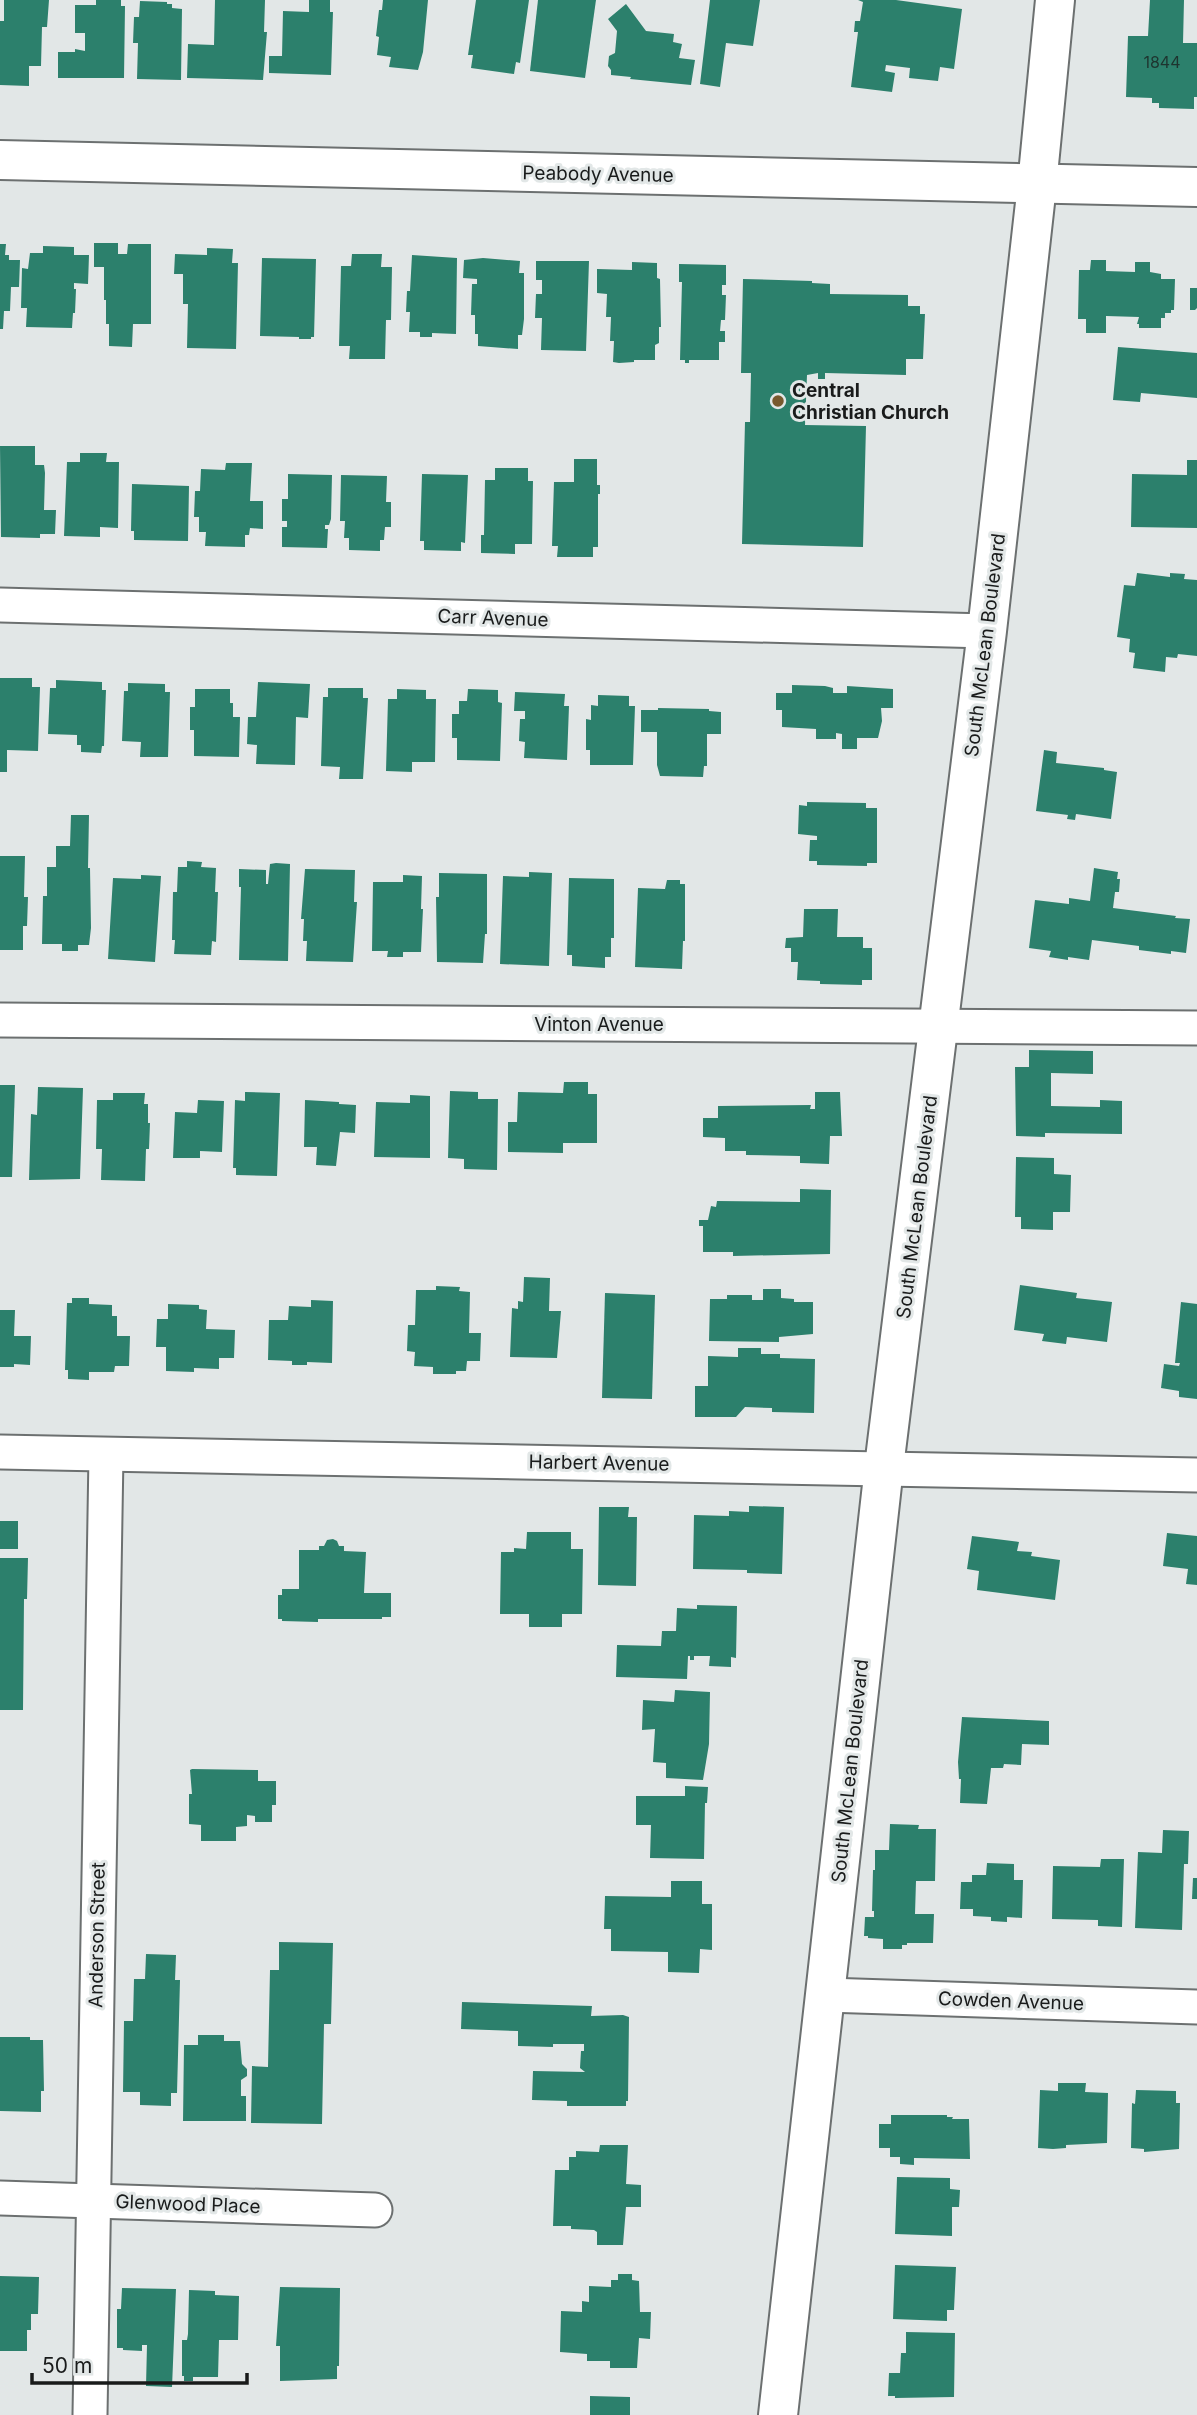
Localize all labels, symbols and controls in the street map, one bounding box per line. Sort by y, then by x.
house number: 1844 [1143,52,1181,72]
street label: Peabody Avenue [522,161,674,187]
place label: Central Christian Church [792,379,949,424]
marker: Central Christian Church [770,393,786,409]
street label: South McLean Boulevard [960,532,1010,758]
street label: Carr Avenue [437,605,549,631]
street label: Vinton Avenue [534,1013,664,1036]
street label: South McLean Boulevard [892,1094,942,1320]
street label: Harbert Avenue [528,1450,670,1476]
street label: South McLean Boulevard [827,1658,873,1884]
street label: Anderson Street [84,1862,110,2008]
street label: Cowden Avenue [938,1987,1084,2015]
street label: Glenwood Place [115,2190,261,2218]
scale bar [32,2342,247,2386]
text: 50 m [42,2353,92,2378]

